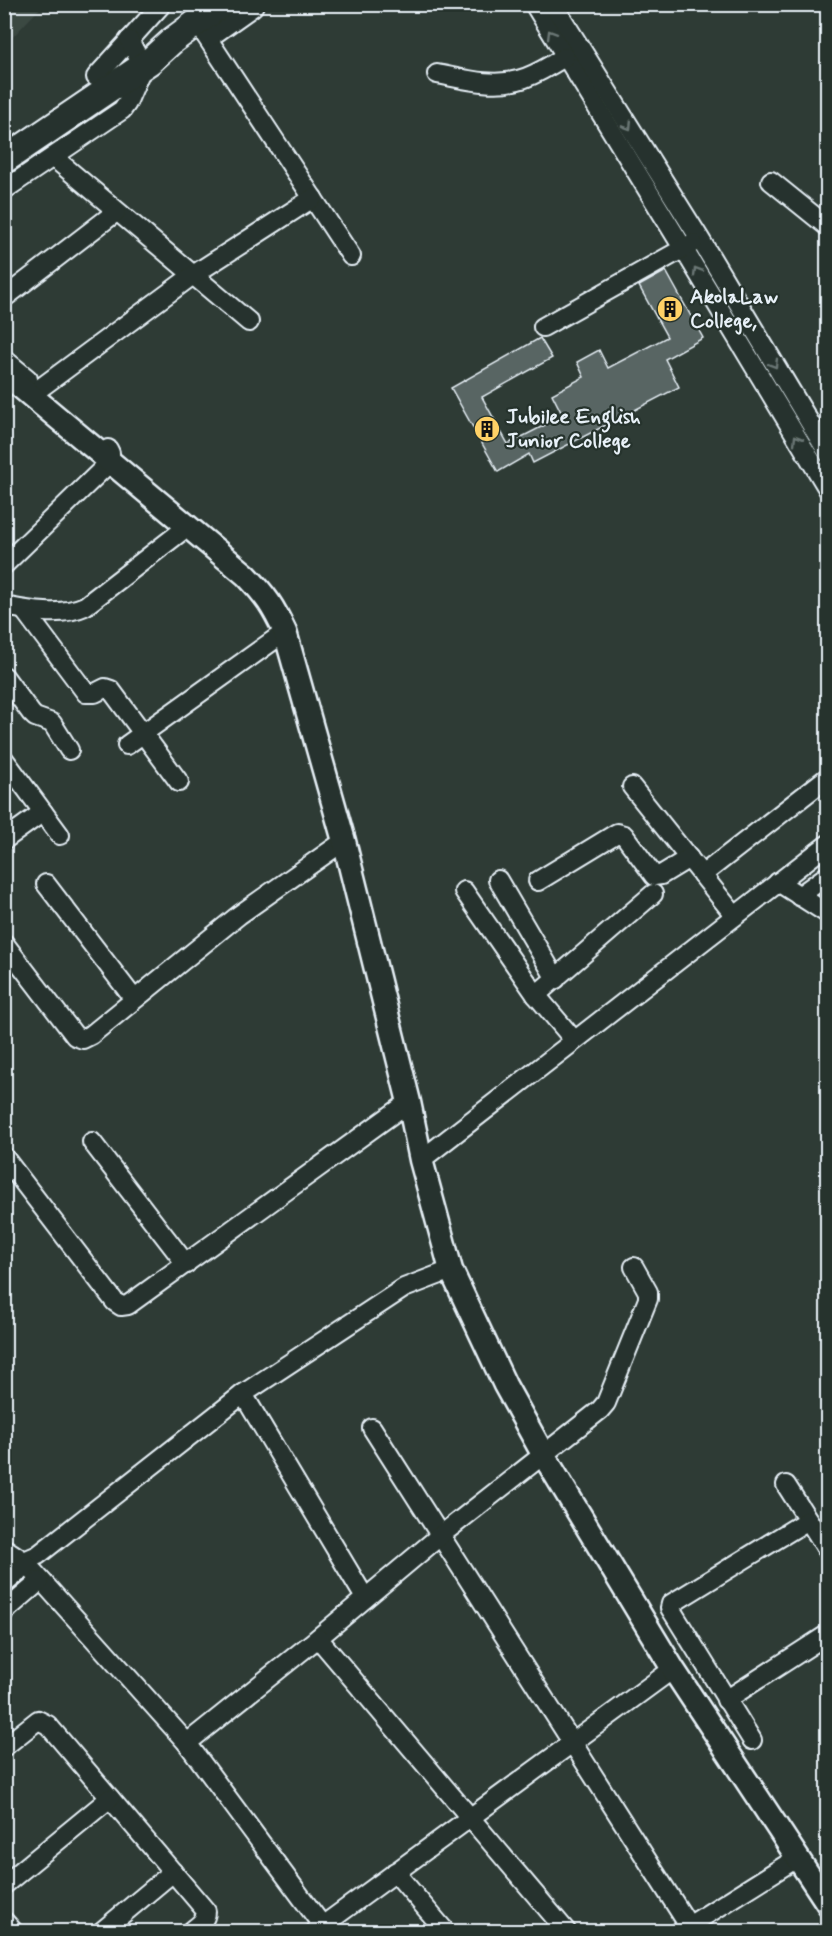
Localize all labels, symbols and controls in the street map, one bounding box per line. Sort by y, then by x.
one-way arrow [547,30,559,40]
one-way arrow [620,120,632,130]
one-way arrow [693,267,705,277]
place label: AkolaLaw College, [690,283,778,335]
building icon: AkolaLaw College, [655,294,685,324]
one-way arrow [766,357,778,368]
place label: Jubilee English Junior College [506,403,641,455]
building icon: Jubilee English Junior College [472,414,502,444]
one-way arrow [793,435,805,445]

